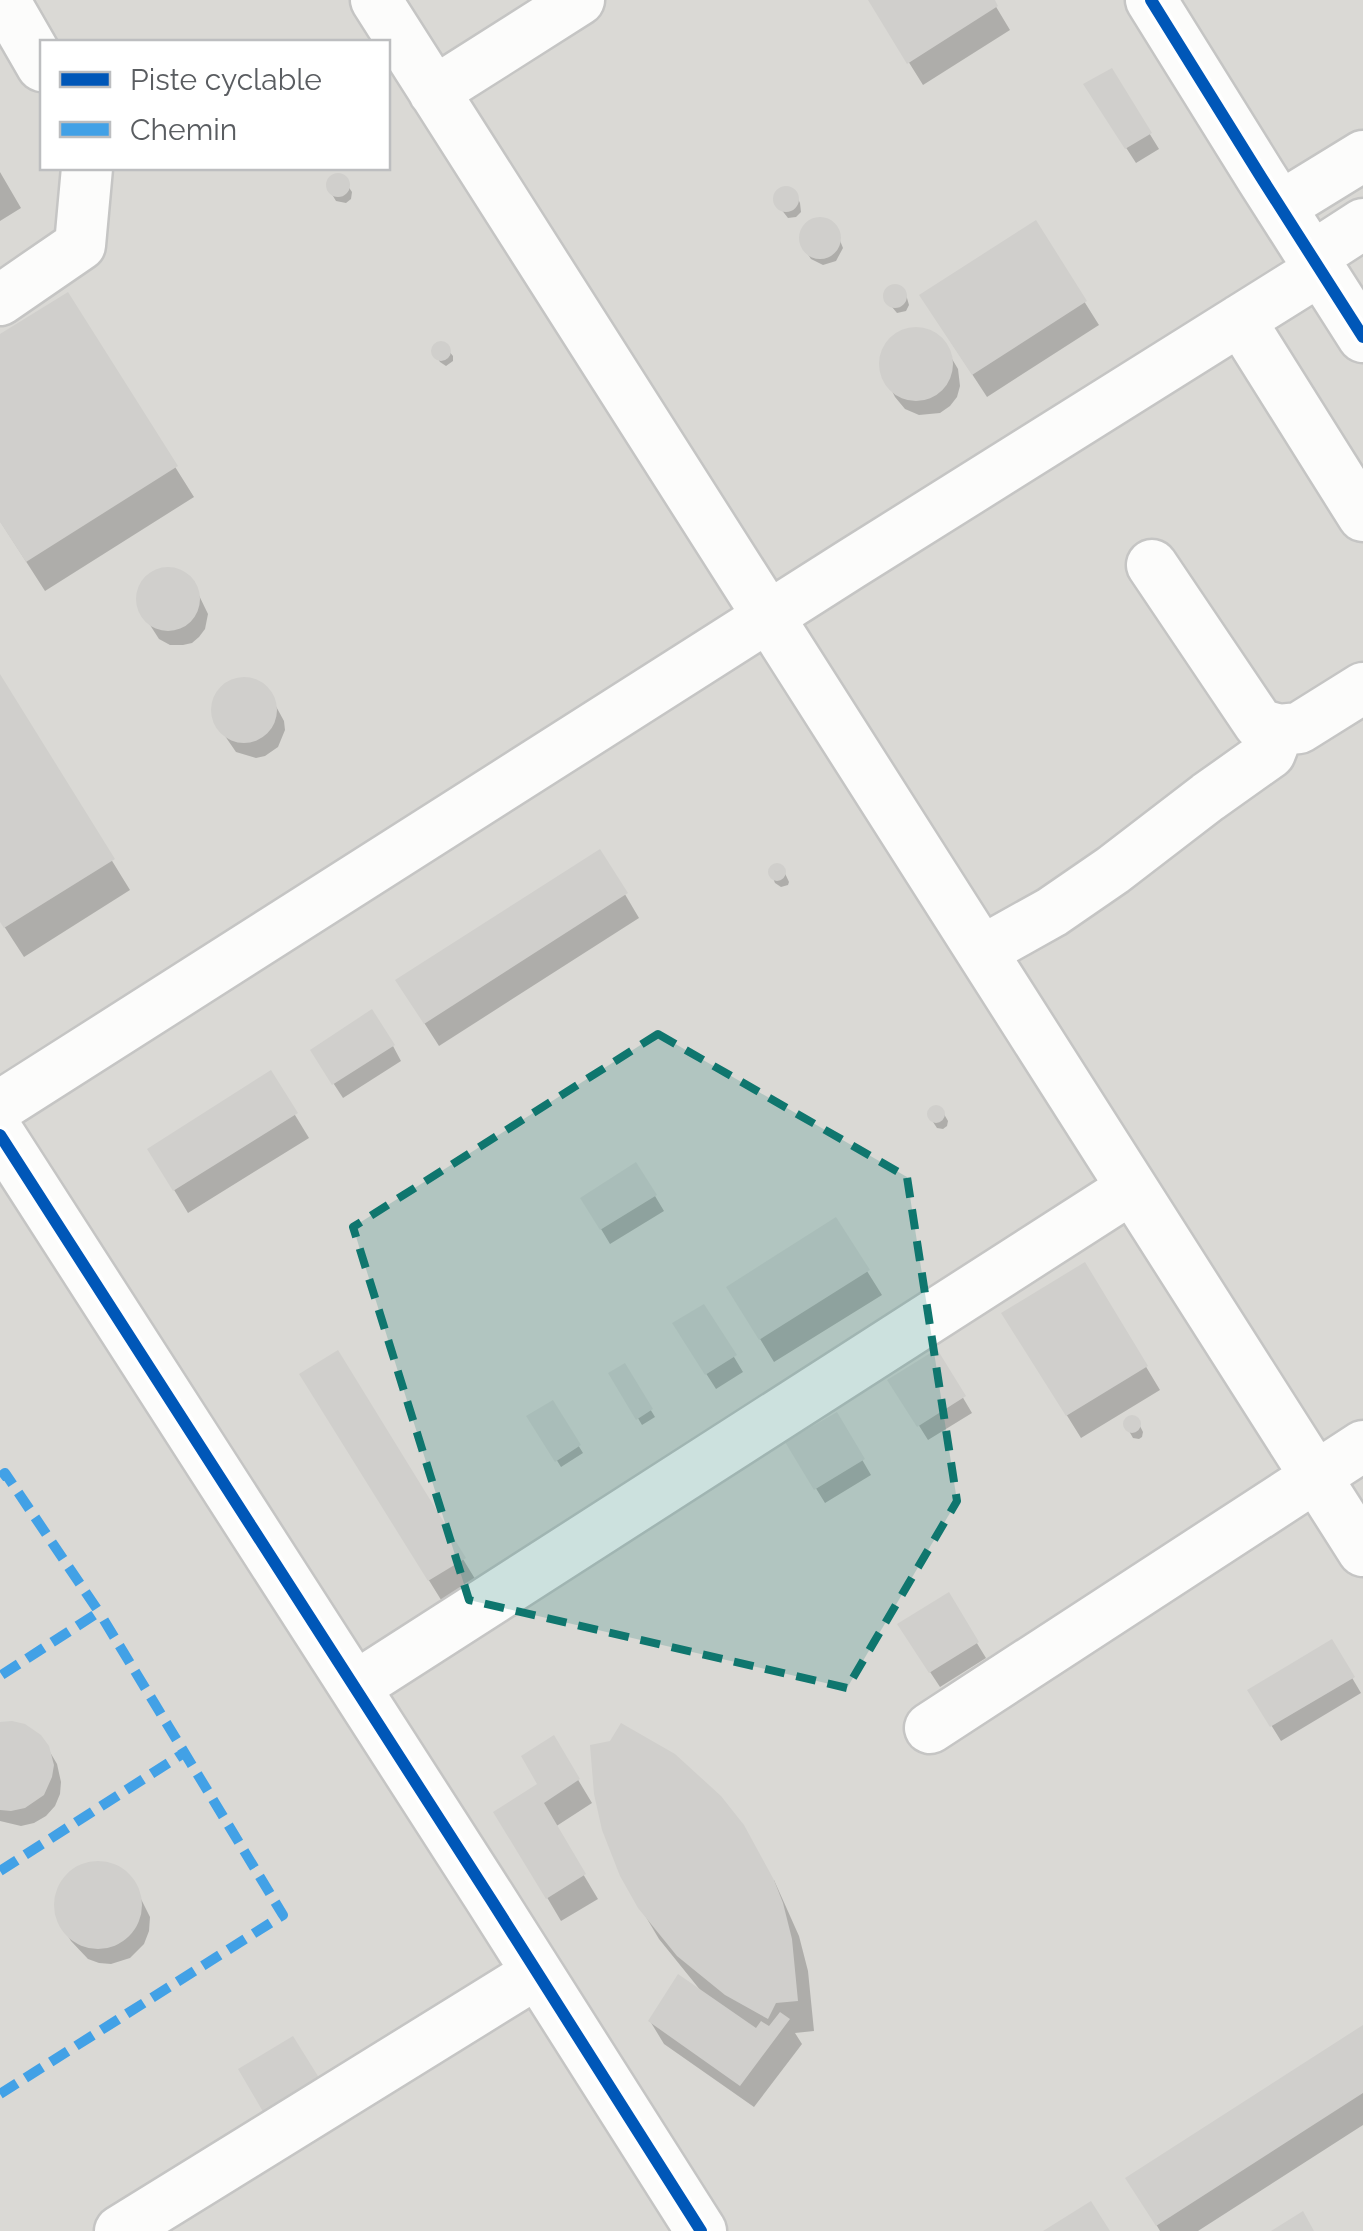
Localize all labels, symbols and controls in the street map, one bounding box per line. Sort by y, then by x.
legend [40,40,390,170]
text: Piste cyclable [130,62,322,97]
text: Chemin [130,112,237,147]

